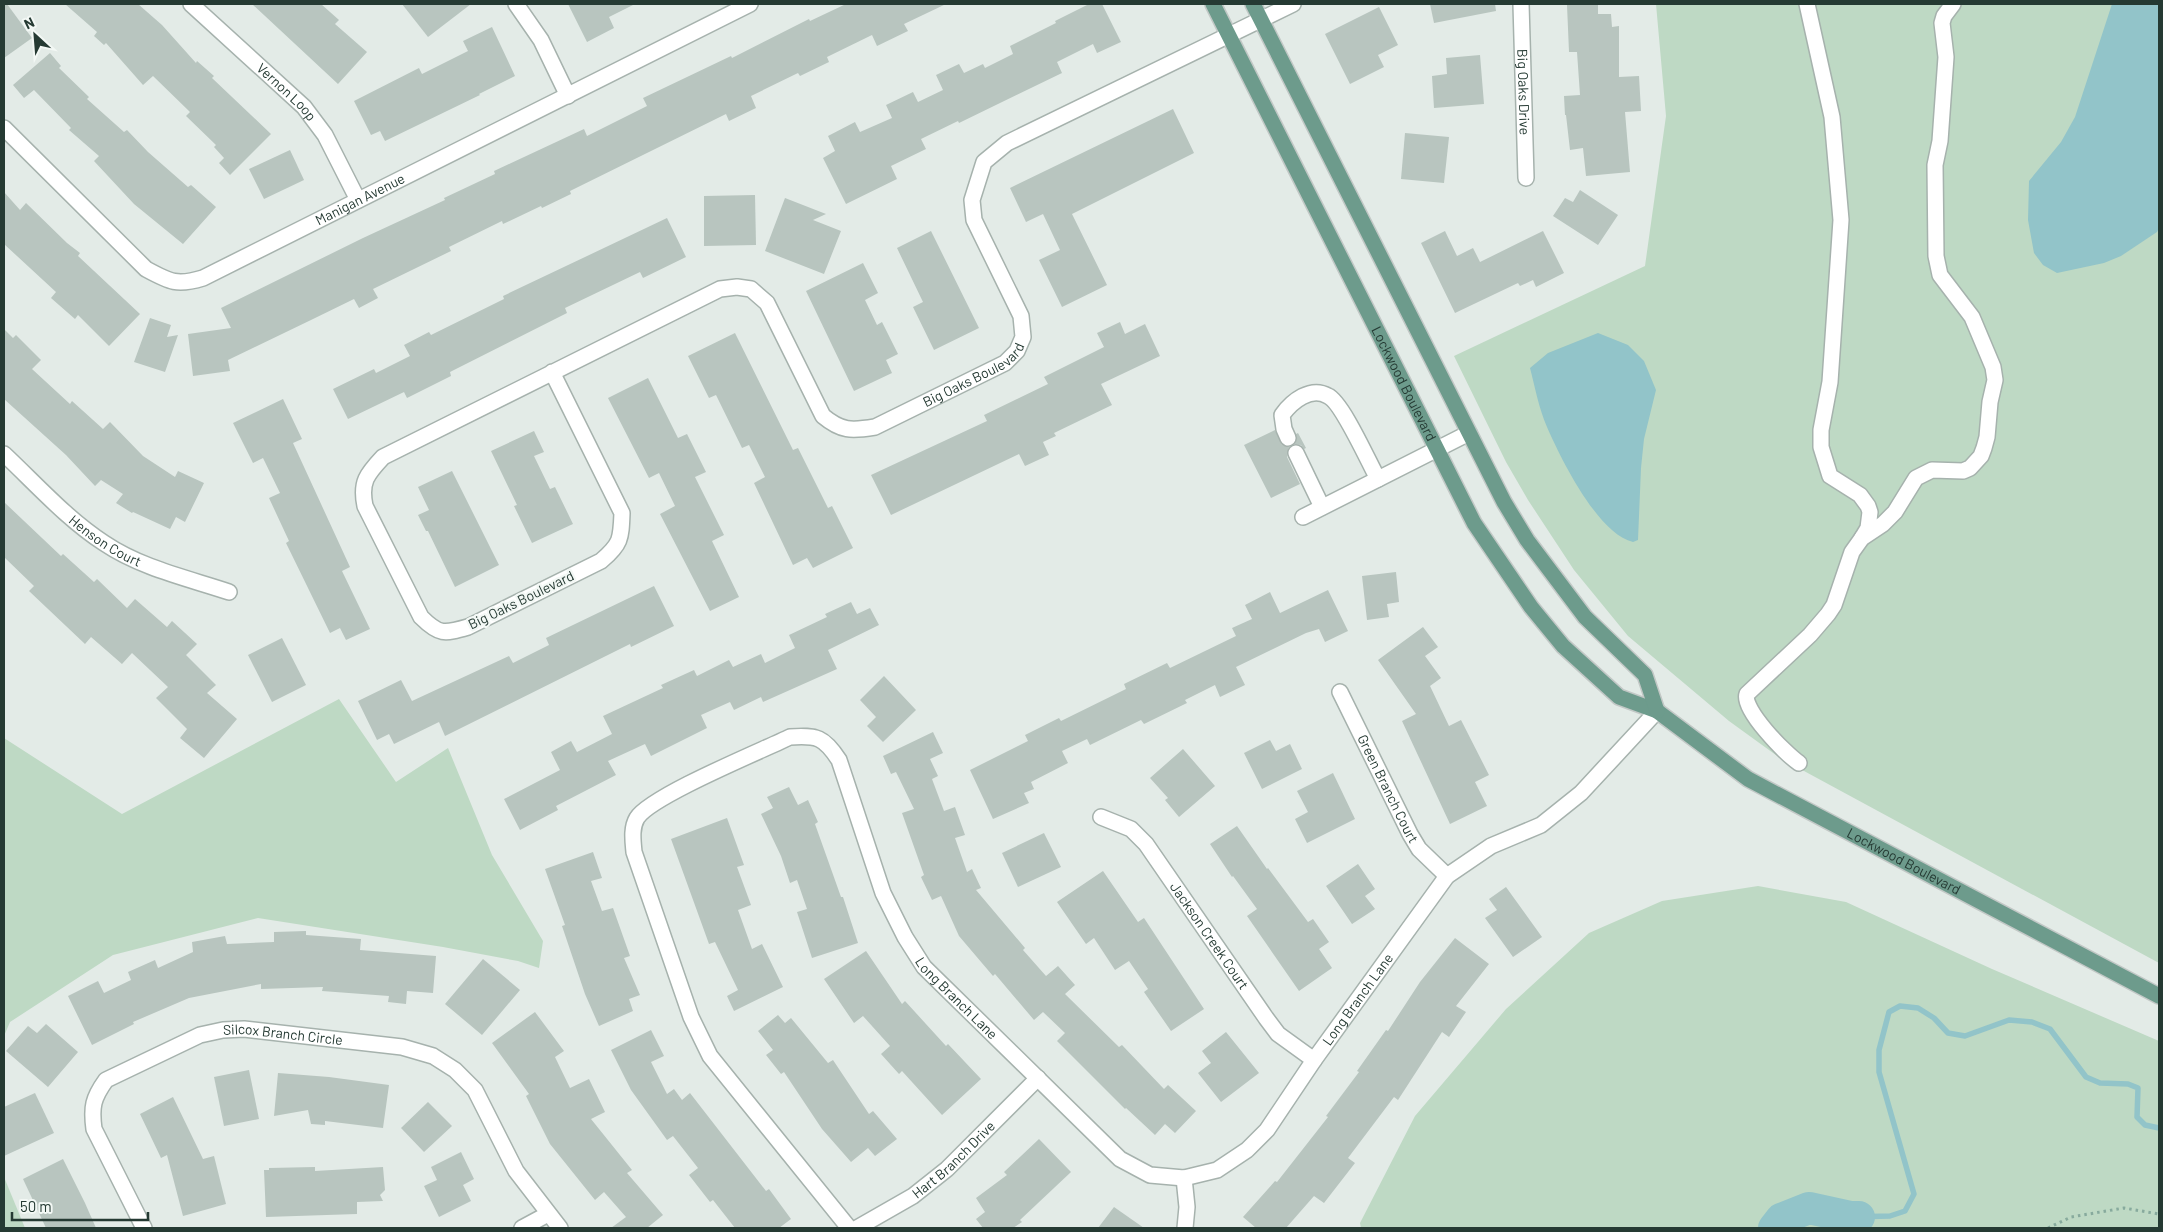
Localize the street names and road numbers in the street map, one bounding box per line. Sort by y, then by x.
street label: Big Oaks Drive [1514,49,1534,135]
street label: Vernon Loop [253,59,320,124]
street label: Manigan Avenue [312,169,407,228]
street label: Lockwood Boulevard [1368,323,1440,444]
street label: Big Oaks Boulevard [920,340,1028,410]
street label: Henson Court [66,511,144,570]
street label: Big Oaks Boulevard [465,567,576,633]
street label: Green Branch Court [1354,731,1422,846]
street label: Lockwood Boulevard [1844,824,1964,898]
street label: Jackson Creek Court [1167,879,1253,992]
street label: Long Branch Lane [1318,950,1396,1049]
street label: Long Branch Lane [912,954,1001,1042]
street label: Silcox Branch Circle [222,1020,344,1048]
street label: Hart Branch Drive [908,1117,998,1202]

